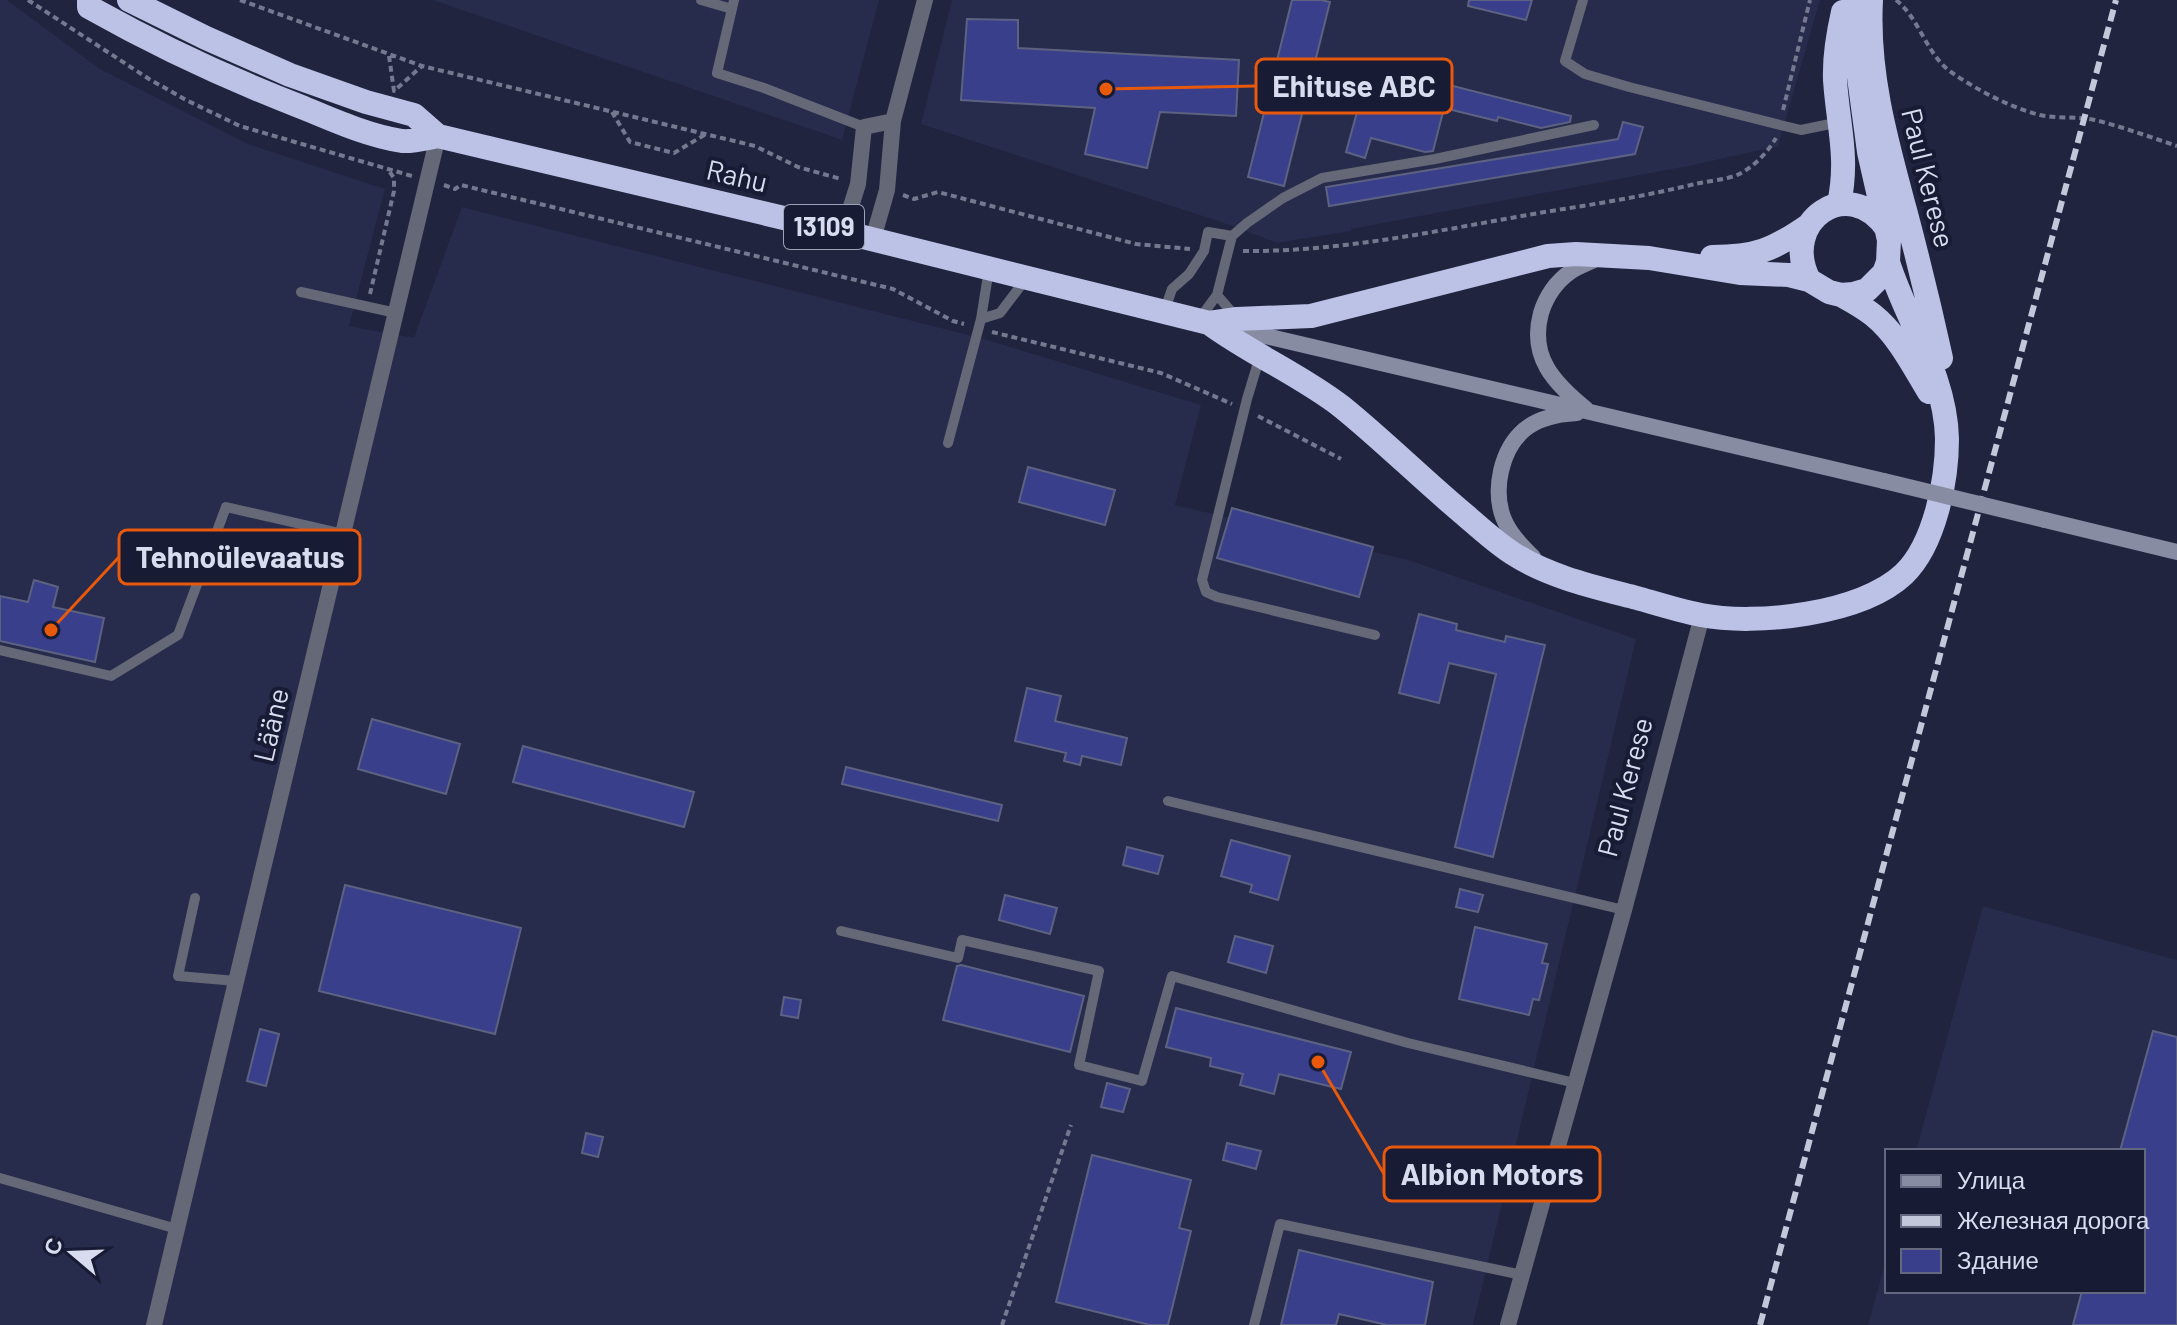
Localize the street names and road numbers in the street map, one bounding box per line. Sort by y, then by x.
street label: Paul Kerese [1895,104,1963,251]
street label: Rahu [703,152,771,199]
road number: 13109 [784,205,864,249]
street label: Lääne [245,685,295,765]
street label: Paul Kerese [1589,713,1659,860]

